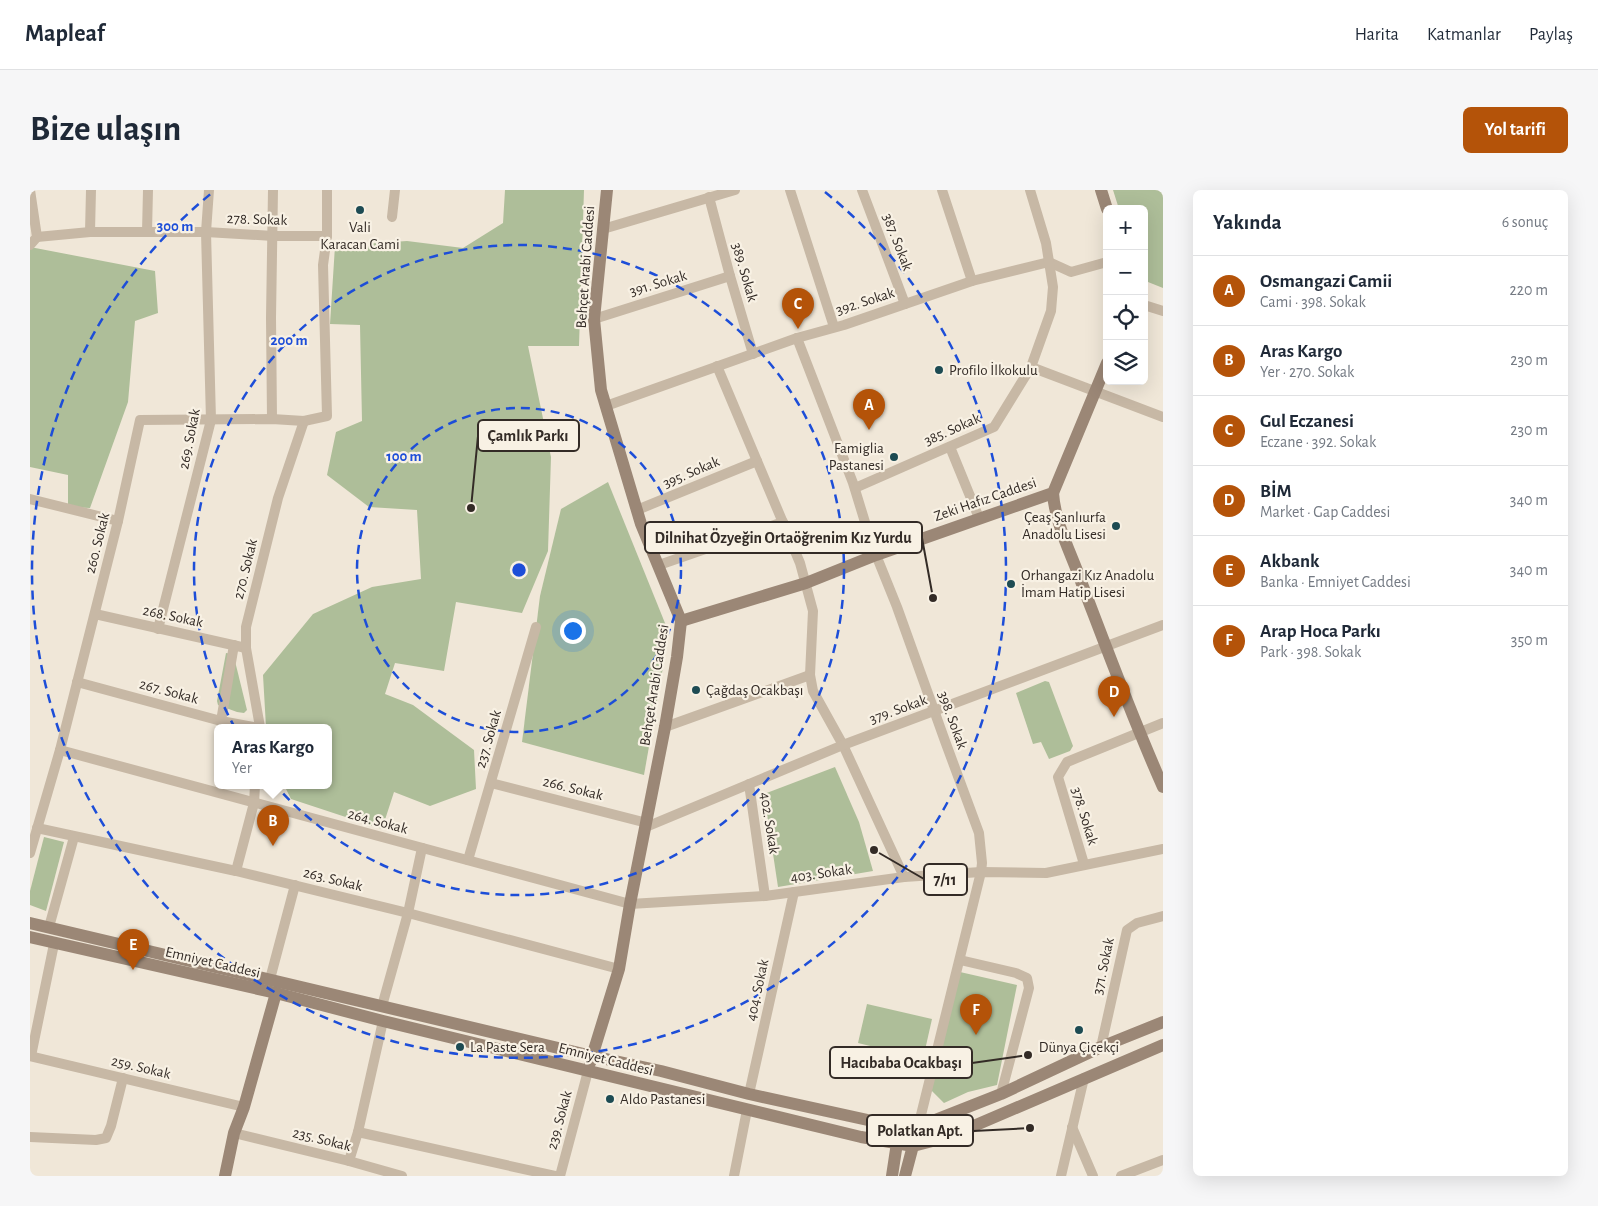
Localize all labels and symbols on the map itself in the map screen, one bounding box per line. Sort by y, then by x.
marker: Vali Karacan Cami [354,204,366,216]
street label: Behçet Arabi Caddesi [574,205,597,329]
street label: 278. Sokak [226,211,288,228]
street label: 387. Sokak [880,212,915,273]
text: 300 m [157,219,193,234]
place label: Vali Karacan Cami [320,220,400,252]
street label: 389. Sokak [729,241,760,304]
street label: 391. Sokak [628,268,689,299]
street label: 392. Sokak [834,285,896,318]
pin: C [782,288,814,329]
text: 200 m [270,333,308,348]
place label: Profilo İlkokulu [949,361,1038,378]
marker: Profilo İlkokulu [933,364,945,376]
pin: A [853,389,885,430]
street label: 269. Sokak [176,407,203,471]
street label: 385. Sokak [922,410,983,448]
callout: Çamlık Parkı [478,420,579,451]
text: Çamlık Parkı [487,428,569,444]
place label: Famiglia Pastanesi [829,441,884,473]
text: 100 m [386,449,422,464]
marker: Famiglia Pastanesi [888,451,900,463]
street label: 395. Sokak [661,454,722,491]
street label: Zeki Hafız Caddesi [932,475,1038,524]
place label: Çeaş Şanlıurfa Anadolu Lisesi [1022,510,1106,542]
street label: 260. Sokak [83,511,112,575]
marker: Çeaş Şanlıurfa Anadolu Lisesi [1110,520,1122,532]
callout: Dilnihat Özyeğin Ortaöğrenim Kız Yurdu [645,522,922,553]
text: Dilnihat Özyeğin Ortaöğrenim Kız Yurdu [654,528,912,547]
street label: 270. Sokak [231,537,260,601]
centre of rings [510,561,528,579]
place label: Orhangazi Kız Anadolu İmam Hatip Lisesi [1021,568,1155,600]
marker: Orhangazi Kız Anadolu İmam Hatip Lisesi [1005,578,1017,590]
street label: 268. Sokak [141,603,205,630]
your location [560,618,586,644]
street label: Behçet Arabi Caddesi [637,623,672,747]
street label: 267. Sokak [138,676,200,707]
pin: D [1098,676,1130,717]
place label: Çağdaş Ocakbaşı [706,683,804,698]
marker: Çağdaş Ocakbaşı [690,684,702,696]
street label: 398. Sokak [935,689,970,751]
street label: 379. Sokak [867,692,929,727]
street label: 237. Sokak [473,708,504,770]
street label: 266. Sokak [541,774,605,803]
street label: 378. Sokak [1069,785,1100,847]
street label: 402. Sokak [757,791,782,855]
pin: B [257,805,289,846]
street label: 264. Sokak [346,806,410,837]
street label: 403. Sokak [789,862,853,885]
callout: 7/11 [924,864,967,895]
street label: 263. Sokak [302,865,364,894]
text: 7/11 [934,872,956,888]
pin: E [117,929,149,970]
street label: 371. Sokak [1090,936,1117,996]
street label: Emniyet Caddesi [164,944,262,981]
street label: 404. Sokak [744,958,771,1022]
pin: F [960,994,992,1035]
marker: Dünya Çiçekçi [1073,1024,1085,1036]
place label: La Paste Sera [470,1040,545,1055]
street label: Emniyet Caddesi [557,1040,655,1078]
place label: Dünya Çiçekçi [1039,1040,1119,1055]
marker: La Paste Sera [454,1041,466,1053]
callout: Hacıbaba Ocakbaşı [830,1047,972,1078]
street label: 259. Sokak [110,1053,172,1082]
text: Hacıbaba Ocakbaşı [840,1055,962,1071]
street label: 239. Sokak [544,1089,575,1151]
place label: Aldo Pastanesi [620,1092,705,1107]
marker: Aldo Pastanesi [604,1093,616,1105]
callout: Polatkan Apt. [867,1115,973,1146]
text: Polatkan Apt. [877,1123,963,1139]
street label: 235. Sokak [291,1125,353,1154]

